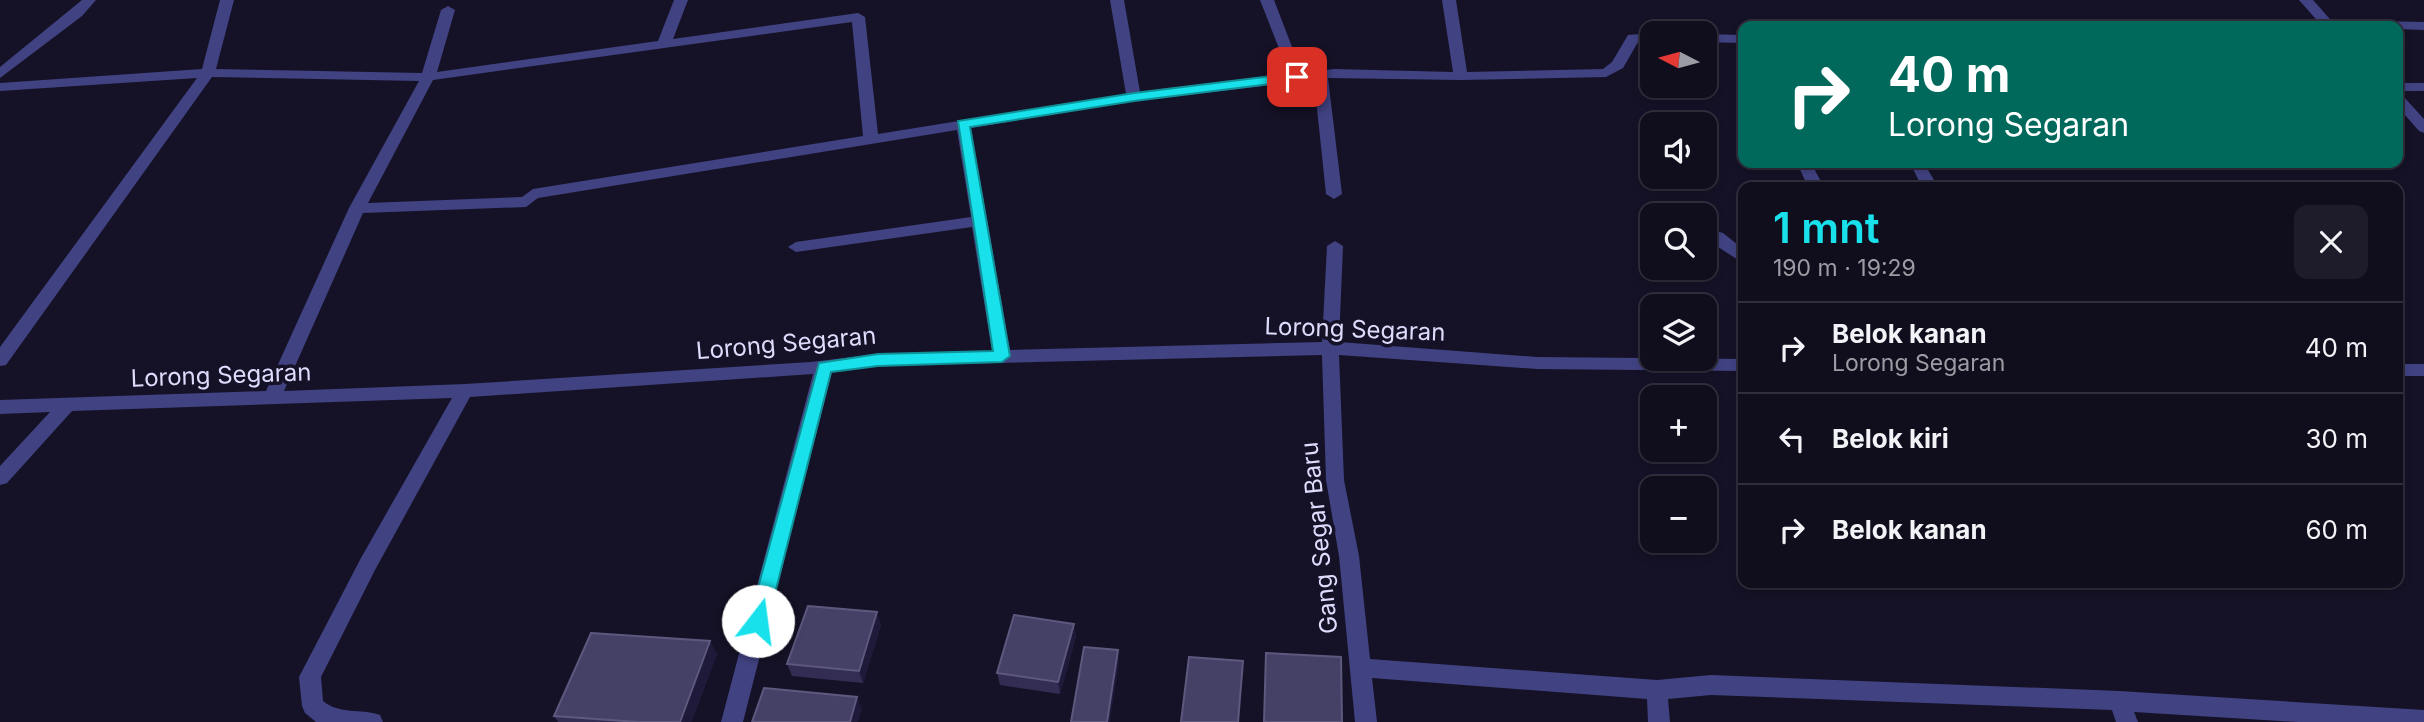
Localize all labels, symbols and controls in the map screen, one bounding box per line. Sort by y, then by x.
north arrow [1640,21,1717,98]
map controls [1640,21,1717,553]
text: 40 m [1888,45,2011,104]
pin [1267,47,1327,107]
icon: right [1773,49,1864,140]
icon: arrive [1278,58,1316,96]
text: Lorong Segaran [1888,105,2129,144]
button: sound [1640,112,1717,189]
text: 1 mnt [1773,202,1880,253]
button: search [1640,203,1717,280]
button: close [2294,205,2368,279]
text: 190 m · 19:29 [1773,254,1916,282]
button: layers [1640,294,1717,371]
street label: Lorong Segaran [1264,311,1446,347]
text: Belok kanan [1832,318,1987,349]
street label: Lorong Segaran [695,321,877,365]
icon: right [1773,329,1811,367]
text: 40 m [2305,332,2368,363]
text: Lorong Segaran [1832,349,2005,377]
street label: Lorong Segaran [130,357,312,393]
button: + [1640,385,1717,462]
icon: left [1773,420,1811,458]
text: Belok kiri [1832,423,1949,454]
text: 30 m [2305,423,2368,454]
street label: Gang Segar Baru [1295,441,1343,635]
button: − [1640,476,1717,553]
icon: right [1773,511,1811,549]
text: Belok kanan [1832,514,1987,545]
text: 60 m [2305,514,2368,545]
position arrow [721,584,795,658]

